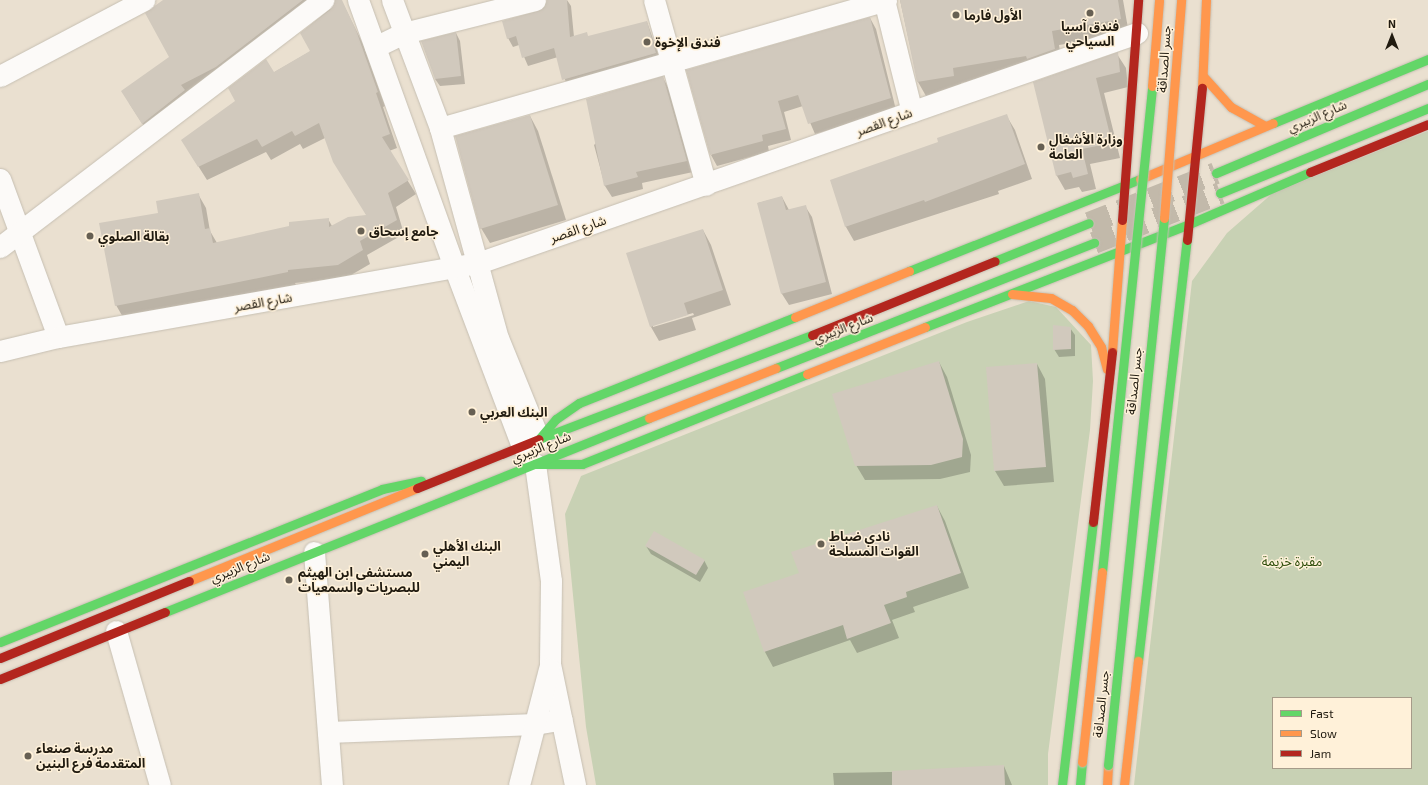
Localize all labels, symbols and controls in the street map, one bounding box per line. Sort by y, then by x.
place label: الأول فارما [964,7,1022,23]
marker: فندق آسيا السياحي [1085,8,1095,18]
marker: الأول فارما [951,10,961,20]
north arrow [1372,16,1412,56]
text: N [1388,17,1396,30]
place label: فندق آسيا السياحي [1061,19,1119,50]
street label: جسر الصداقة [1154,25,1174,93]
place label: فندق الإخوة [655,34,720,50]
marker: فندق الإخوة [642,37,652,47]
street label: شارع الزبيري [1285,97,1349,135]
street label: شارع القصر [854,105,914,139]
place label: وزارة الأشغال العامة [1049,132,1123,163]
marker: وزارة الأشغال العامة [1036,142,1046,152]
street label: شارع القصر [548,212,608,246]
place label: جامع إسحاق [369,223,438,239]
marker: جامع إسحاق [356,226,366,236]
place label: بقالة الصلوي [98,228,169,244]
marker: بقالة الصلوي [85,231,95,241]
street label: شارع القصر [233,289,293,315]
street label: شارع الزبيري [811,309,875,347]
street label: جسر الصداقة [1123,347,1145,415]
place label: البنك العربي [480,404,547,420]
marker: البنك العربي [467,407,477,417]
street label: شارع الزبيري [509,428,573,466]
place label: نادي ضباط القوات المسلحة [829,529,919,560]
place label: البنك الأهلي اليمني [433,539,501,570]
marker: نادي ضباط القوات المسلحة [816,539,826,549]
street label: شارع الزبيري [208,548,272,586]
marker: البنك الأهلي اليمني [420,549,430,559]
park label: مقبرة خزيمة [1262,553,1322,569]
place label: مستشفى ابن الهيثم للبصريات والسمعيات [298,565,420,596]
marker: مستشفى ابن الهيثم للبصريات والسمعيات [283,574,295,586]
street label: جسر الصداقة [1090,670,1112,738]
legend [1272,697,1412,769]
text: Fast [1310,706,1333,720]
text: Slow [1310,726,1337,740]
place label: مدرسة صنعاء المتقدمة فرع البنين [36,741,145,772]
text: Jam [1310,746,1331,760]
marker: مدرسة صنعاء المتقدمة فرع البنين [23,751,33,761]

